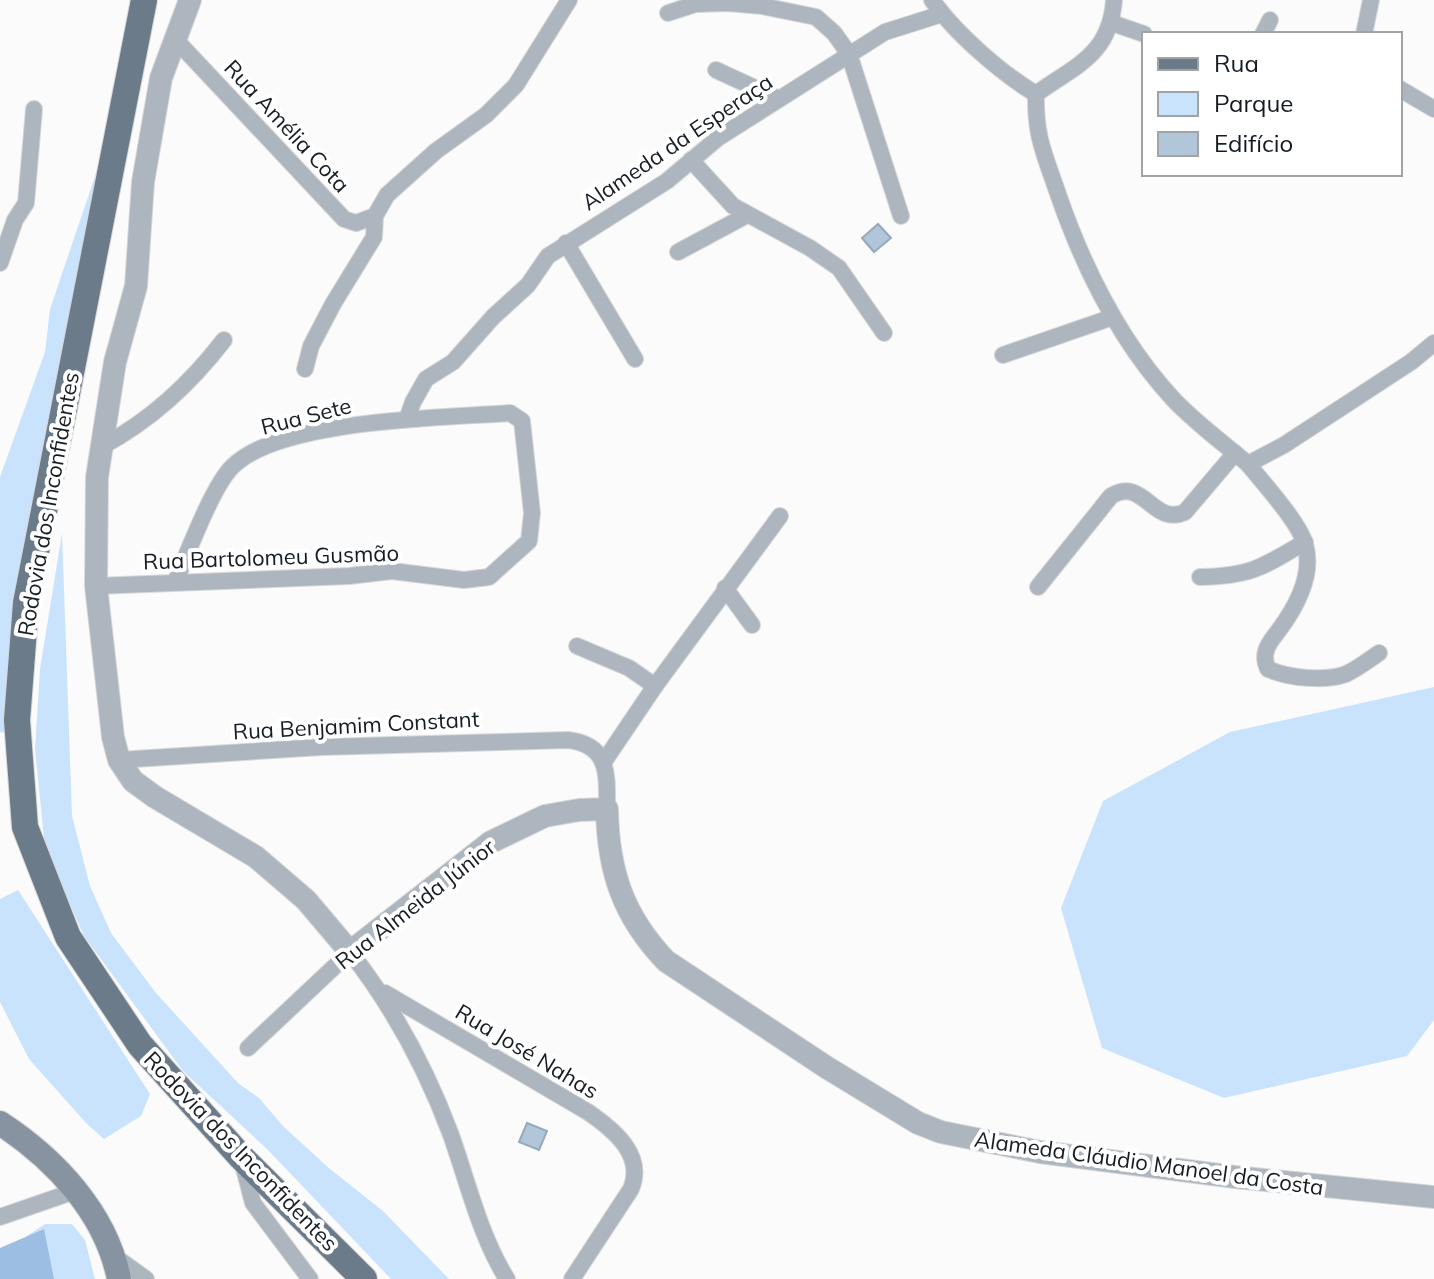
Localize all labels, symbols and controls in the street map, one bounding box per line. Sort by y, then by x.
legend [1142,32,1402,176]
text: Rua [1214,48,1259,78]
street label: Rua Amélia Cota [218,54,356,198]
street label: Alameda da Esperaça [576,68,778,216]
text: Parque [1214,88,1293,118]
text: Edifício [1214,128,1293,158]
street label: Rodovia dos Inconfidentes [11,370,85,638]
street label: Rua Sete [258,391,354,441]
street label: Rua Bartolomeu Gusmão [143,539,399,575]
street label: Rua Benjamim Constant [232,705,480,745]
street label: Rua Almeida Júnior [329,833,501,975]
street label: Rua José Nahas [450,997,604,1105]
street label: Rodovia dos Inconfidentes [138,1045,344,1257]
street label: Alameda Cláudio Manoel da Costa [973,1125,1325,1201]

